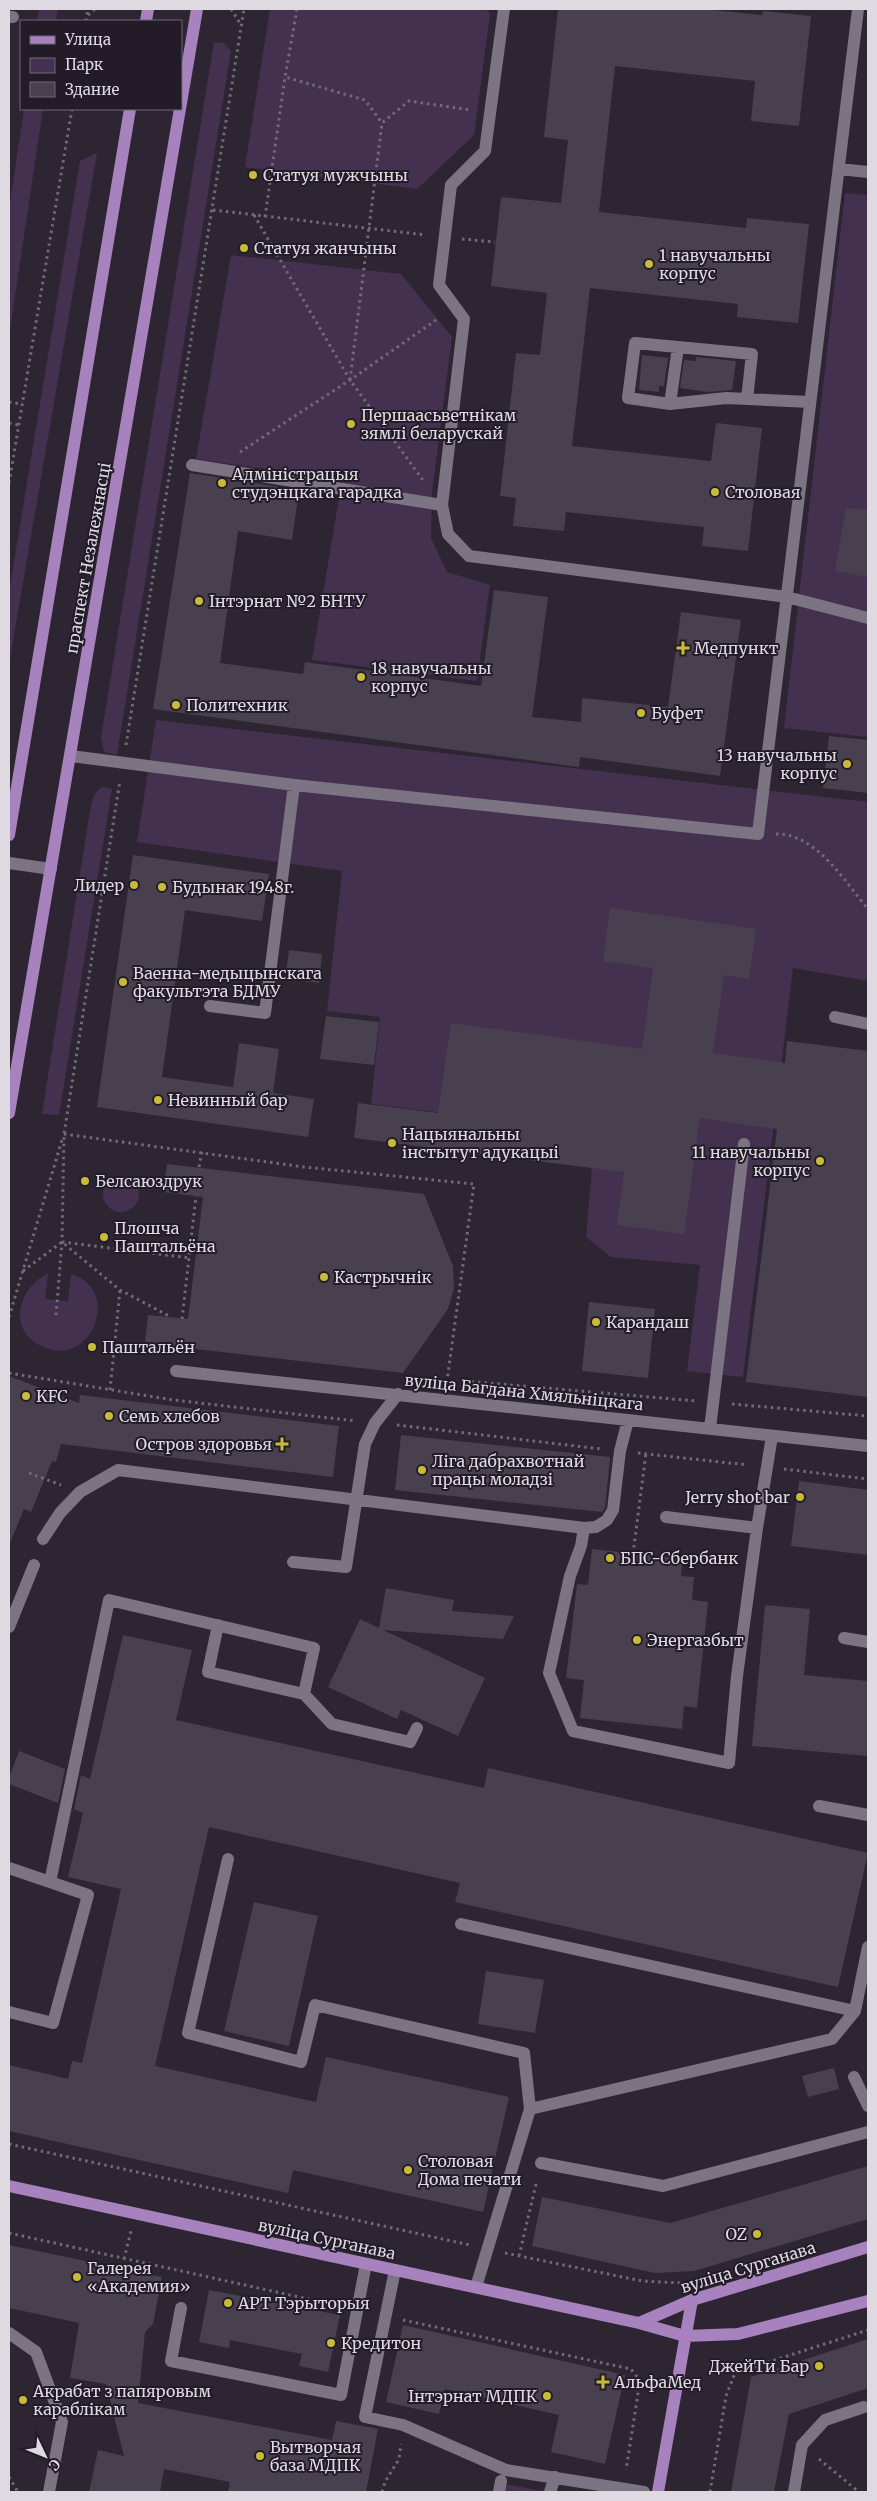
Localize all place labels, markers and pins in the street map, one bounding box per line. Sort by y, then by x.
place label: Статуя мужчыны [263,165,408,185]
marker: Статуя мужчыны [247,169,259,181]
place label: Статуя жанчыны [254,238,397,258]
marker: Статуя жанчыны [238,242,250,254]
place label: 1 навучальны корпус [659,245,771,283]
marker: 1 навучальны корпус [643,258,655,270]
place label: Першаасьветнікам зямлі беларускай [361,405,517,443]
marker: Першаасьветнікам зямлі беларускай [345,418,357,430]
place label: Адміністрацыя студэнцкага гарадка [231,464,402,502]
marker: Адміністрацыя студэнцкага гарадка [216,477,228,489]
place label: Столовая [725,482,801,502]
marker: Столовая [709,486,721,498]
place label: Інтэрнат №2 БНТУ [209,591,366,611]
marker: Інтэрнат №2 БНТУ [193,595,205,607]
place label: Медпункт [694,638,779,658]
marker: Медпункт [676,641,690,655]
place label: 18 навучальны корпус [371,658,492,696]
marker: 18 навучальны корпус [355,671,367,683]
place label: Политехник [186,695,288,715]
marker: Политехник [170,699,182,711]
place label: Буфет [651,703,703,723]
marker: Буфет [635,707,647,719]
place label: 13 навучальны корпус [717,745,837,783]
marker: 13 навучальны корпус [841,758,853,770]
place label: Лидер [74,875,124,895]
place label: Будынак 1948г. [172,877,294,897]
marker: Лидер [128,879,140,891]
marker: Будынак 1948г. [156,881,168,893]
place label: Ваенна-медыцынскага факультэта БДМУ [133,963,322,1001]
marker: Ваенна-медыцынскага факультэта БДМУ [117,976,129,988]
place label: Невинный бар [168,1090,288,1110]
marker: Невинный бар [152,1094,164,1106]
place label: Нацыянальны інстытут адукацыі [402,1124,559,1162]
marker: Нацыянальны інстытут адукацыі [386,1137,398,1149]
place label: 11 навучальны корпус [692,1142,810,1180]
marker: 11 навучальны корпус [814,1155,826,1167]
place label: Белсаюздрук [95,1171,202,1191]
marker: Белсаюздрук [79,1175,91,1187]
place label: Плошча Паштальёна [114,1218,216,1256]
marker: Плошча Паштальёна [98,1231,110,1243]
place label: Кастрычнік [334,1267,432,1287]
marker: Кастрычнік [318,1271,330,1283]
place label: Карандаш [606,1312,689,1332]
marker: Карандаш [590,1316,602,1328]
place label: Паштальён [102,1337,195,1357]
marker: Паштальён [86,1341,98,1353]
place label: KFC [36,1386,68,1406]
marker: KFC [20,1390,32,1402]
place label: Семь хлебов [119,1406,220,1426]
marker: Семь хлебов [103,1410,115,1422]
place label: Остров здоровья [136,1434,272,1454]
marker: Остров здоровья [276,1438,288,1450]
place label: Ліга дабрахвотнай працы моладзі [432,1451,585,1489]
marker: Ліга дабрахвотнай працы моладзі [416,1464,428,1476]
place label: Jerry shot bar [684,1487,790,1507]
marker: Jerry shot bar [794,1491,806,1503]
place label: БПС-Сбербанк [620,1548,738,1568]
marker: БПС-Сбербанк [604,1552,616,1564]
place label: Энергазбыт [647,1630,744,1650]
marker: Энергазбыт [631,1634,643,1646]
place label: Столовая Дома печати [418,2151,522,2189]
marker: Столовая Дома печати [402,2164,414,2176]
place label: OZ [725,2224,747,2244]
marker: OZ [751,2228,763,2240]
place label: Галерея «Академия» [87,2258,191,2296]
marker: Галерея «Академия» [71,2271,83,2283]
place label: АРТ Тэрыторыя [237,2293,370,2313]
marker: АРТ Тэрыторыя [222,2297,234,2309]
place label: Кредитон [341,2333,421,2353]
marker: Кредитон [325,2337,337,2349]
place label: ДжейТи Бар [709,2356,809,2376]
marker: ДжейТи Бар [813,2360,825,2372]
place label: АльфаМед [613,2372,701,2392]
marker: АльфаМед [596,2375,610,2389]
place label: Акрабат з папяровым караблікам [32,2381,211,2419]
place label: Інтэрнат МДПК [408,2386,538,2406]
marker: Інтэрнат МДПК [541,2390,553,2402]
marker: Акрабат з папяровым караблікам [17,2394,29,2406]
place label: Вытворчая база МДПК [270,2437,361,2475]
marker: Вытворчая база МДПК [254,2450,266,2462]

